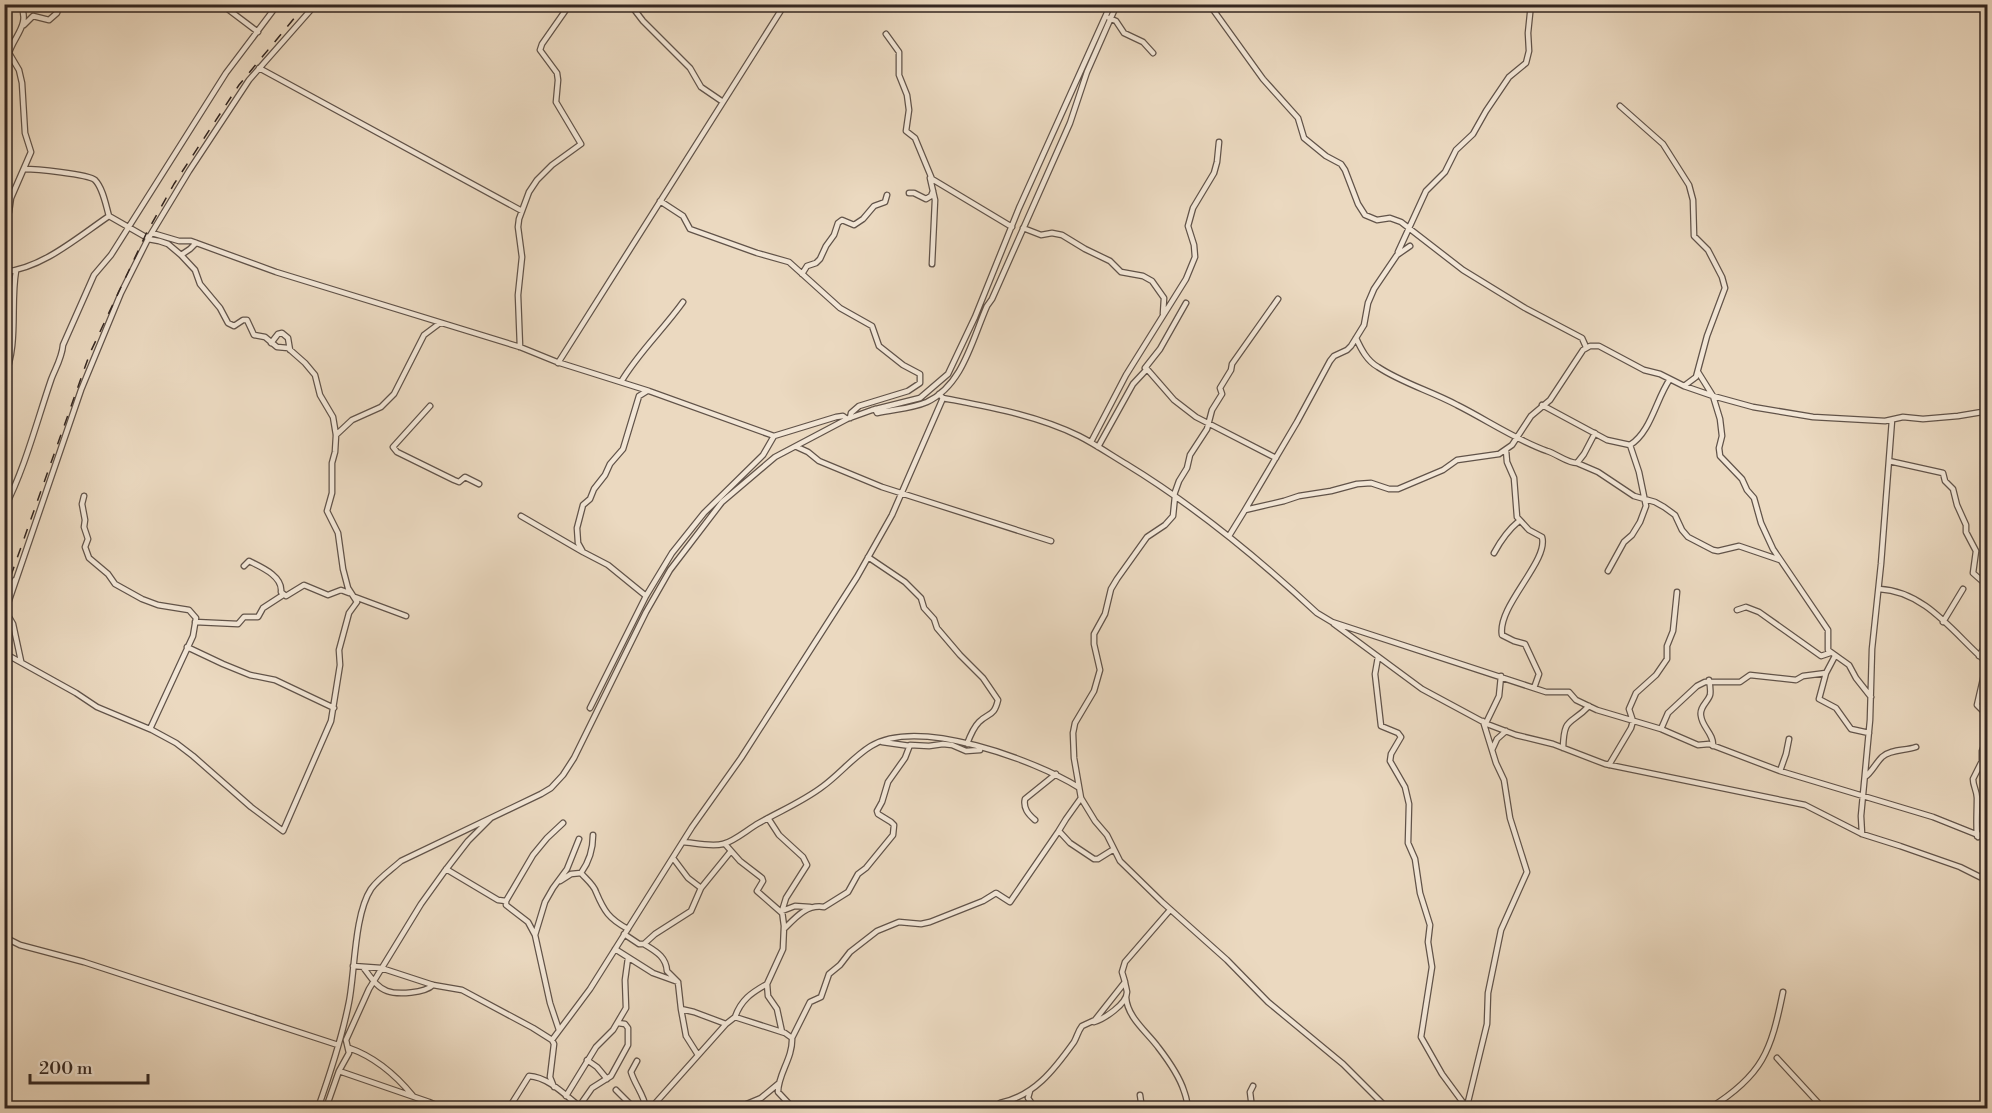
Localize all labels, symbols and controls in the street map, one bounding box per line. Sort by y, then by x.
scale bar [30,1047,148,1085]
text: 200 m [39,1057,93,1080]

